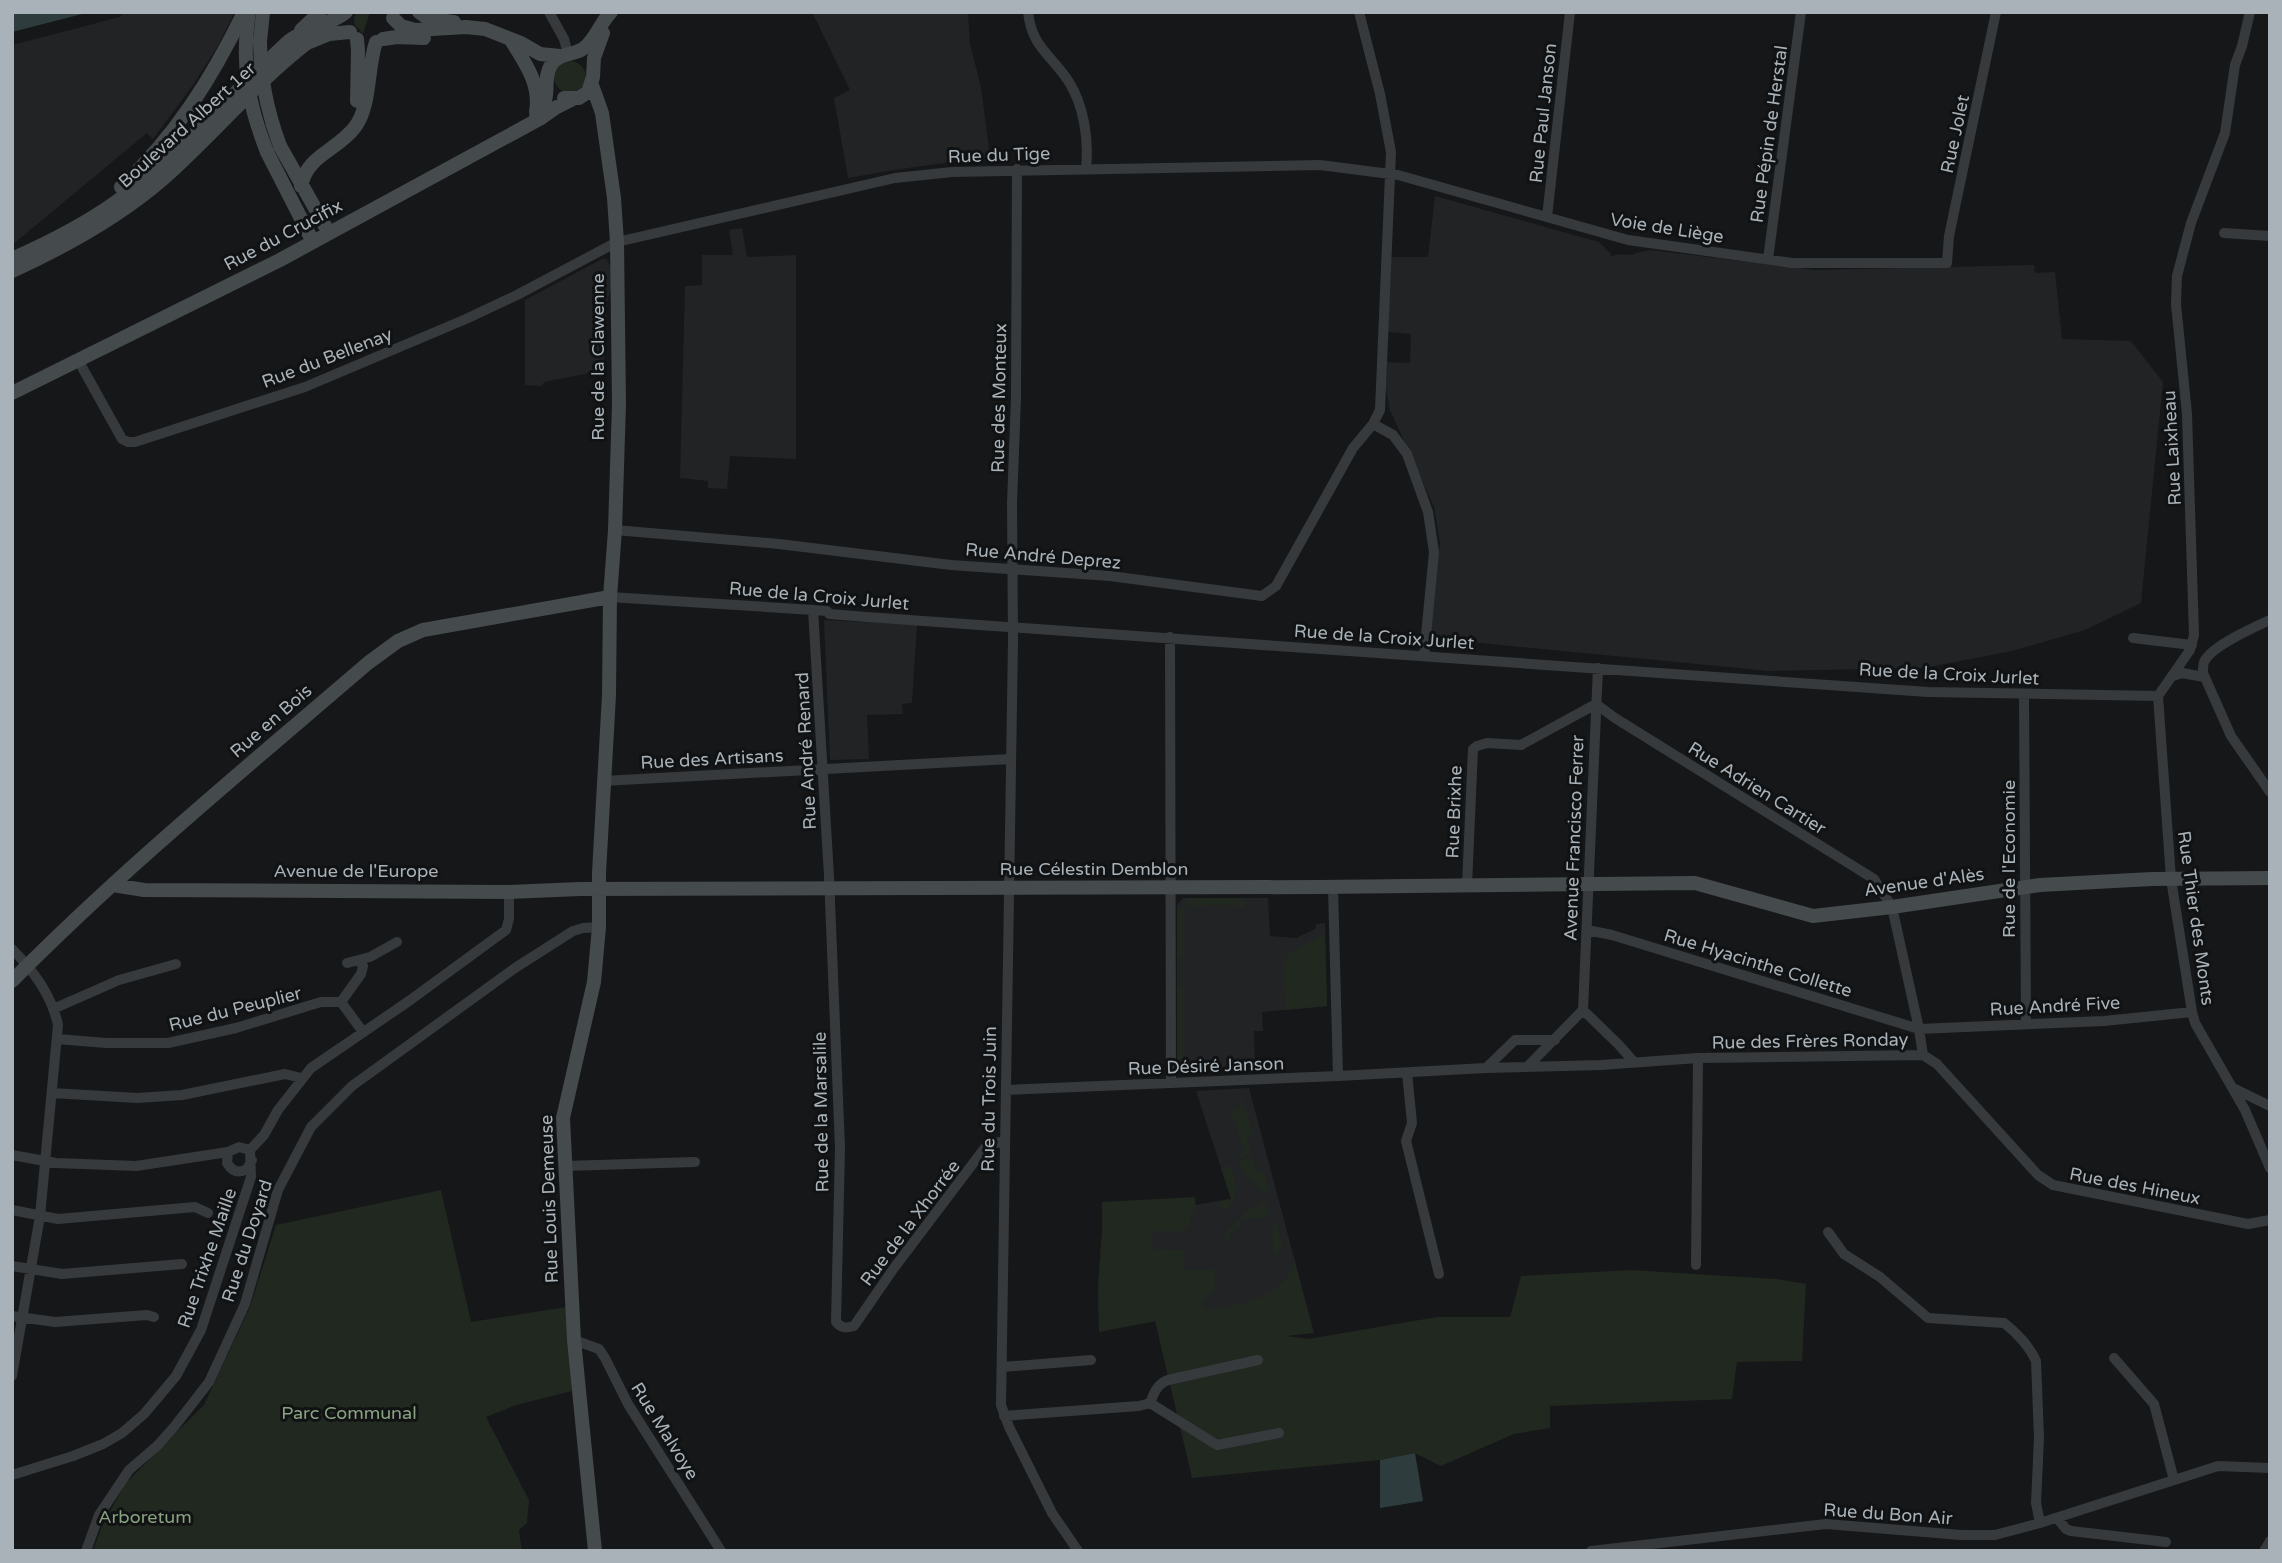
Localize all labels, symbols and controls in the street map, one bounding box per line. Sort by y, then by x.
street label: Rue Paul Janson [1525,42,1561,184]
street label: Rue Pépin de Herstal [1746,44,1792,224]
street label: Boulevard Albert 1er [114,57,260,192]
street label: Rue Jolet [1936,93,1974,175]
street label: Rue du Tige [947,142,1051,168]
street label: Rue du Crucifix [220,194,346,276]
street label: Voie de Liège [1609,208,1725,248]
street label: Rue de la Clawenne [587,273,609,441]
street label: Rue du Bellenay [259,323,396,393]
street label: Rue des Monteux [987,323,1011,473]
street label: Rue Laixheau [2158,390,2186,506]
street label: Rue André Deprez [964,538,1122,574]
street label: Rue de la Croix Jurlet [728,577,910,615]
street label: Rue de la Croix Jurlet [1293,620,1475,654]
street label: Rue de la Croix Jurlet [1858,658,2040,690]
street label: Rue André Renard [791,672,821,830]
street label: Rue en Bois [226,680,316,762]
street label: Avenue Francisco Ferrer [1559,734,1589,942]
street label: Rue Adrien Cartier [1684,737,1830,839]
street label: Rue des Artisans [640,744,784,774]
street label: Rue Brixhe [1441,765,1467,859]
street label: Rue de l'Economie [1998,780,2020,938]
street label: Rue Thier des Monts [2173,829,2219,1007]
street label: Rue Célestin Demblon [1000,858,1188,880]
street label: Avenue de l'Europe [273,860,439,882]
street label: Avenue d'Alès [1863,863,1985,901]
street label: Rue Hyacinthe Collette [1661,924,1855,1002]
street label: Rue du Peuplier [166,982,304,1036]
street label: Rue André Five [1989,992,2121,1020]
street label: Rue du Trois Juin [977,1026,1001,1172]
street label: Rue des Frères Ronday [1712,1028,1909,1054]
street label: Rue de la Marsalile [809,1031,833,1193]
street label: Rue Désiré Janson [1127,1052,1285,1080]
street label: Rue Louis Demeuse [535,1114,563,1284]
street label: Rue de la Xhorrée [855,1156,965,1290]
street label: Rue des Hineux [2068,1163,2202,1209]
street label: Rue du Doyard [217,1177,277,1305]
street label: Rue Trixhe Maille [173,1185,241,1331]
street label: Rue Malvoye [626,1378,704,1484]
park label: Parc Communal [281,1402,417,1424]
street label: Rue du Bon Air [1823,1499,1953,1529]
park label: Arboretum [98,1506,192,1528]

